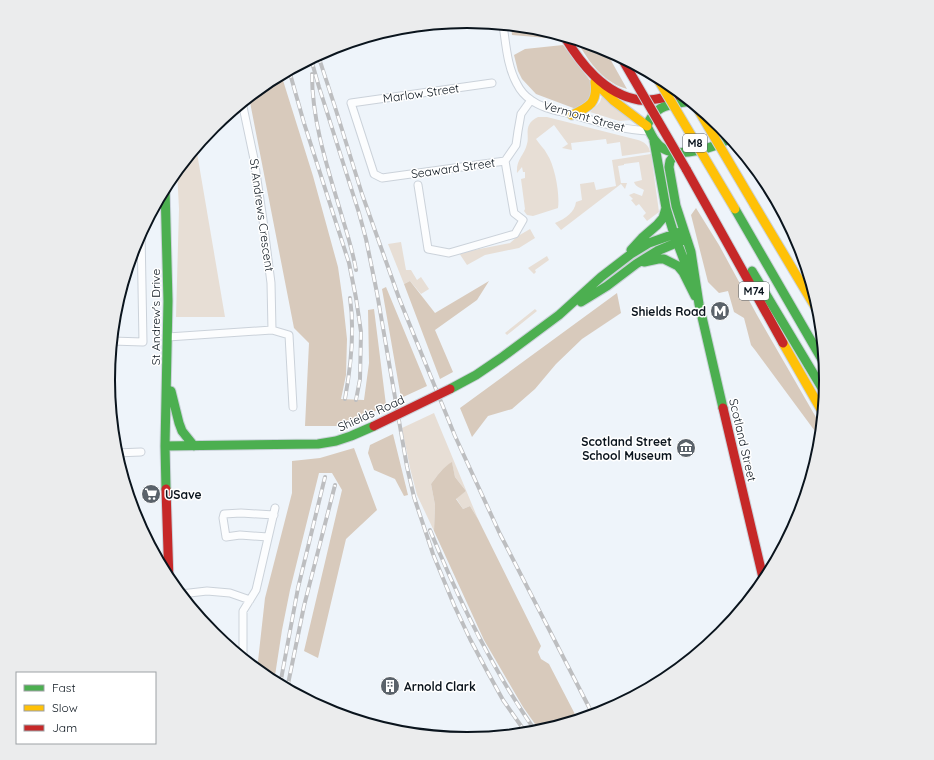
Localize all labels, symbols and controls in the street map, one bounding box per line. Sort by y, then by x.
street label: Marlow Street [382,80,460,106]
street label: Vermont Street [541,97,627,135]
road number: M8 [683,134,707,152]
street label: Seaward Street [410,155,496,181]
street label: St Andrews Crescent [247,158,277,272]
street label: St Andrew's Drive [148,269,163,365]
road number: M74 [739,282,769,300]
metro station icon: Shields Road [709,300,731,322]
place label: Shields Road [631,304,706,319]
street label: Shields Road [335,392,407,434]
street label: Scotland Street [726,397,760,483]
place label: Scotland Street School Museum [581,434,672,463]
museum icon: Scotland Street School Museum [675,437,697,459]
supermarket icon: USave [140,483,162,505]
place label: USave [165,487,202,502]
legend [16,672,156,744]
building icon: Arnold Clark [379,675,401,697]
place label: Arnold Clark [404,679,476,694]
text: Fast [52,680,76,695]
text: Slow [52,700,78,715]
text: Jam [52,720,77,735]

